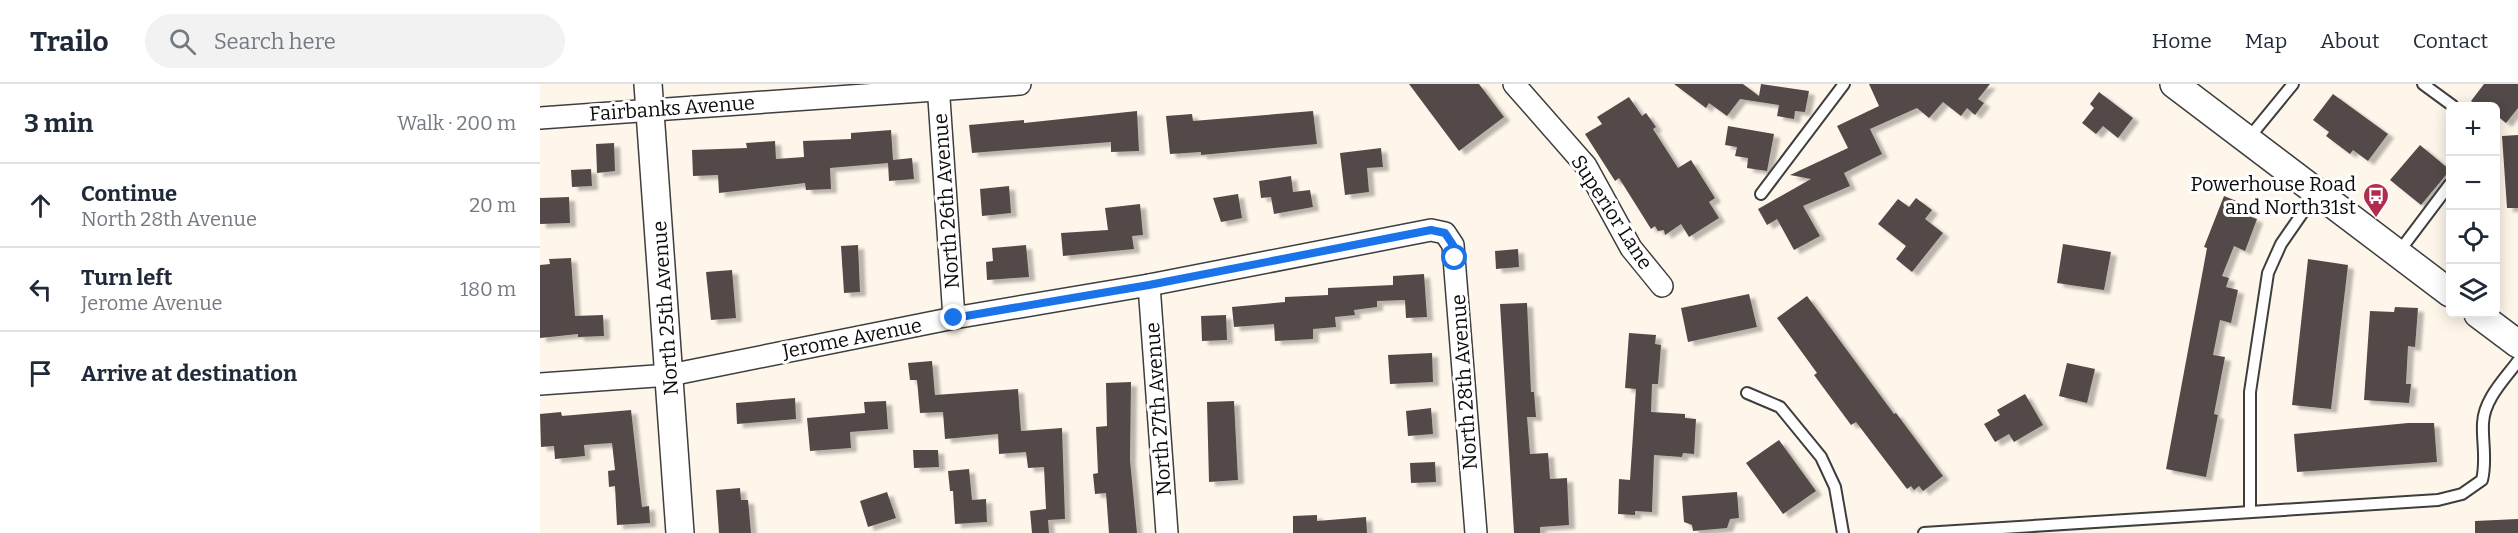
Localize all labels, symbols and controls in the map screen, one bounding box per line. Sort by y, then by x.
search box [145,14,565,68]
text: Trailo [30,25,109,58]
icon: search [166,25,199,58]
text: Search here [214,28,336,55]
text: Home [2152,28,2212,54]
text: Map [2245,28,2287,54]
text: About [2320,28,2380,54]
text: Contact [2413,28,2488,54]
street label: Fairbanks Avenue [588,90,756,126]
map controls [2446,102,2500,318]
button: + [2446,102,2500,156]
text: 3 min [24,108,93,139]
text: Walk · 200 m [397,111,516,135]
street label: North 26th Avenue [928,113,964,289]
street label: Superior Lane [1566,150,1658,274]
button: − [2446,156,2500,210]
place label: Powerhouse Road and North31st [2190,172,2356,219]
text: Continue [81,180,177,207]
bus stop icon: Powerhouse Road and North31st [2361,181,2391,219]
icon: ahead [24,189,57,222]
text: 20 m [469,193,516,217]
text: North 28th Avenue [81,207,257,231]
button: locate [2446,210,2500,264]
street label: North 25th Avenue [647,220,683,396]
route start [1441,244,1467,270]
text: Turn left [81,264,173,291]
button: layers [2446,264,2500,318]
icon: left [24,273,57,306]
text: 180 m [460,277,516,301]
text: Jerome Avenue [81,291,223,315]
street label: North 28th Avenue [1446,293,1482,471]
route end [940,304,966,330]
street label: Jerome Avenue [779,313,924,363]
street label: North 27th Avenue [1140,321,1176,497]
icon: arrive [24,357,57,390]
text: Arrive at destination [81,360,297,387]

